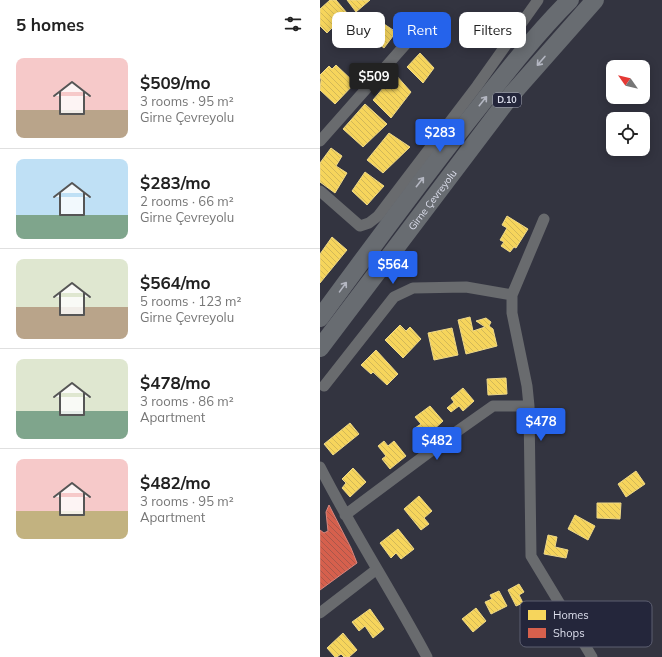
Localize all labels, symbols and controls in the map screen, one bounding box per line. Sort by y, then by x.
chip: Buy [332,12,385,48]
chip: Rent [393,12,451,48]
chip: Filters [459,12,526,48]
icon: filters [282,13,304,35]
text: 5 homes [16,14,84,35]
one-way arrow [537,55,546,65]
north arrow [606,60,650,104]
map controls [606,60,650,156]
pin: $509 [350,63,398,97]
text: $509 [358,68,390,84]
text: $509/mo [140,72,211,93]
icon: home [48,74,96,122]
text: 3 rooms · 95 m² [140,93,234,109]
road number: D.10 [493,93,521,107]
one-way arrow [479,96,488,107]
text: Girne Çevreyolu [140,109,234,125]
button: locate [606,112,650,156]
pin: $283 [416,119,464,153]
text: $283 [424,124,456,140]
street label: Girne Çevreyolu [405,167,460,233]
text: $283/mo [140,172,211,193]
icon: home [48,175,96,223]
one-way arrow [416,177,425,188]
text: 2 rooms · 66 m² [140,193,234,209]
text: Girne Çevreyolu [140,209,234,225]
pin: $564 [369,251,417,285]
text: $564 [377,256,409,272]
text: $564/mo [140,272,211,293]
icon: home [48,275,96,323]
one-way arrow [339,281,347,292]
text: 5 rooms · 123 m² [140,293,241,309]
text: Girne Çevreyolu [140,309,234,325]
text: $478/mo [140,372,211,393]
icon: home [48,375,96,423]
text: 3 rooms · 86 m² [140,393,234,409]
pin: $478 [517,408,565,442]
text: Apartment [140,409,205,425]
text: $478 [525,413,557,429]
pin: $482 [413,427,461,461]
text: $482 [421,432,453,448]
text: $482/mo [140,472,211,493]
icon: home [48,475,96,523]
text: 3 rooms · 95 m² [140,493,234,509]
text: Apartment [140,509,205,525]
legend [520,601,652,647]
text: Homes [553,608,589,622]
text: Shops [553,626,585,640]

